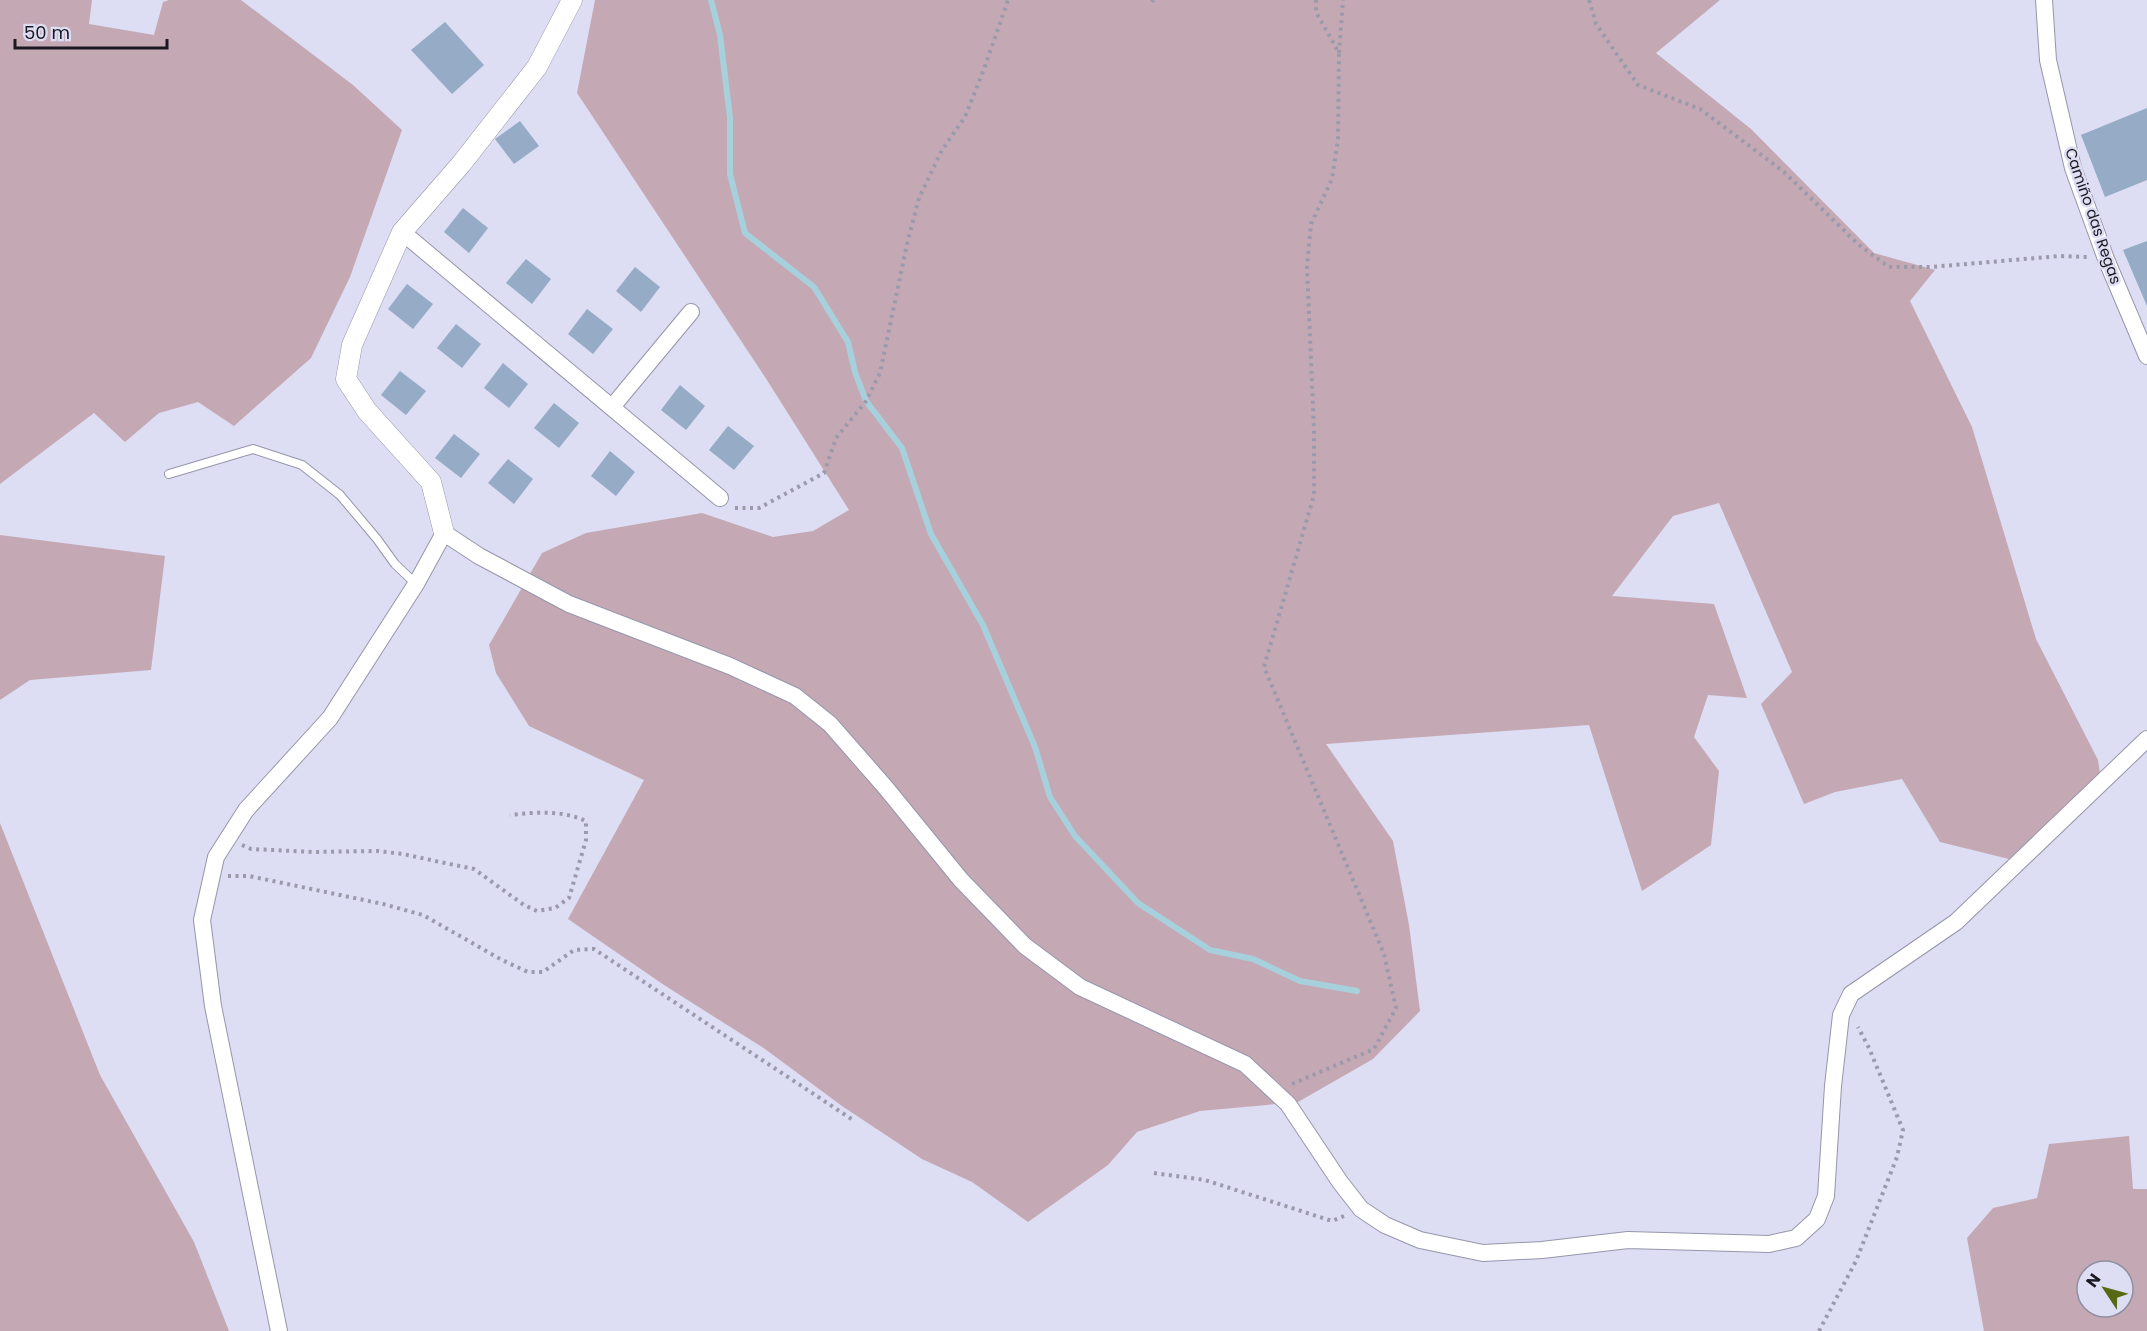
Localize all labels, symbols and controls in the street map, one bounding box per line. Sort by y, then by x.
scale bar [15,12,166,50]
text: 50 m [24,20,70,45]
street label: Camiño das Regas [2060,145,2127,287]
north arrow [2075,1259,2135,1319]
text: N [2080,1269,2106,1292]

